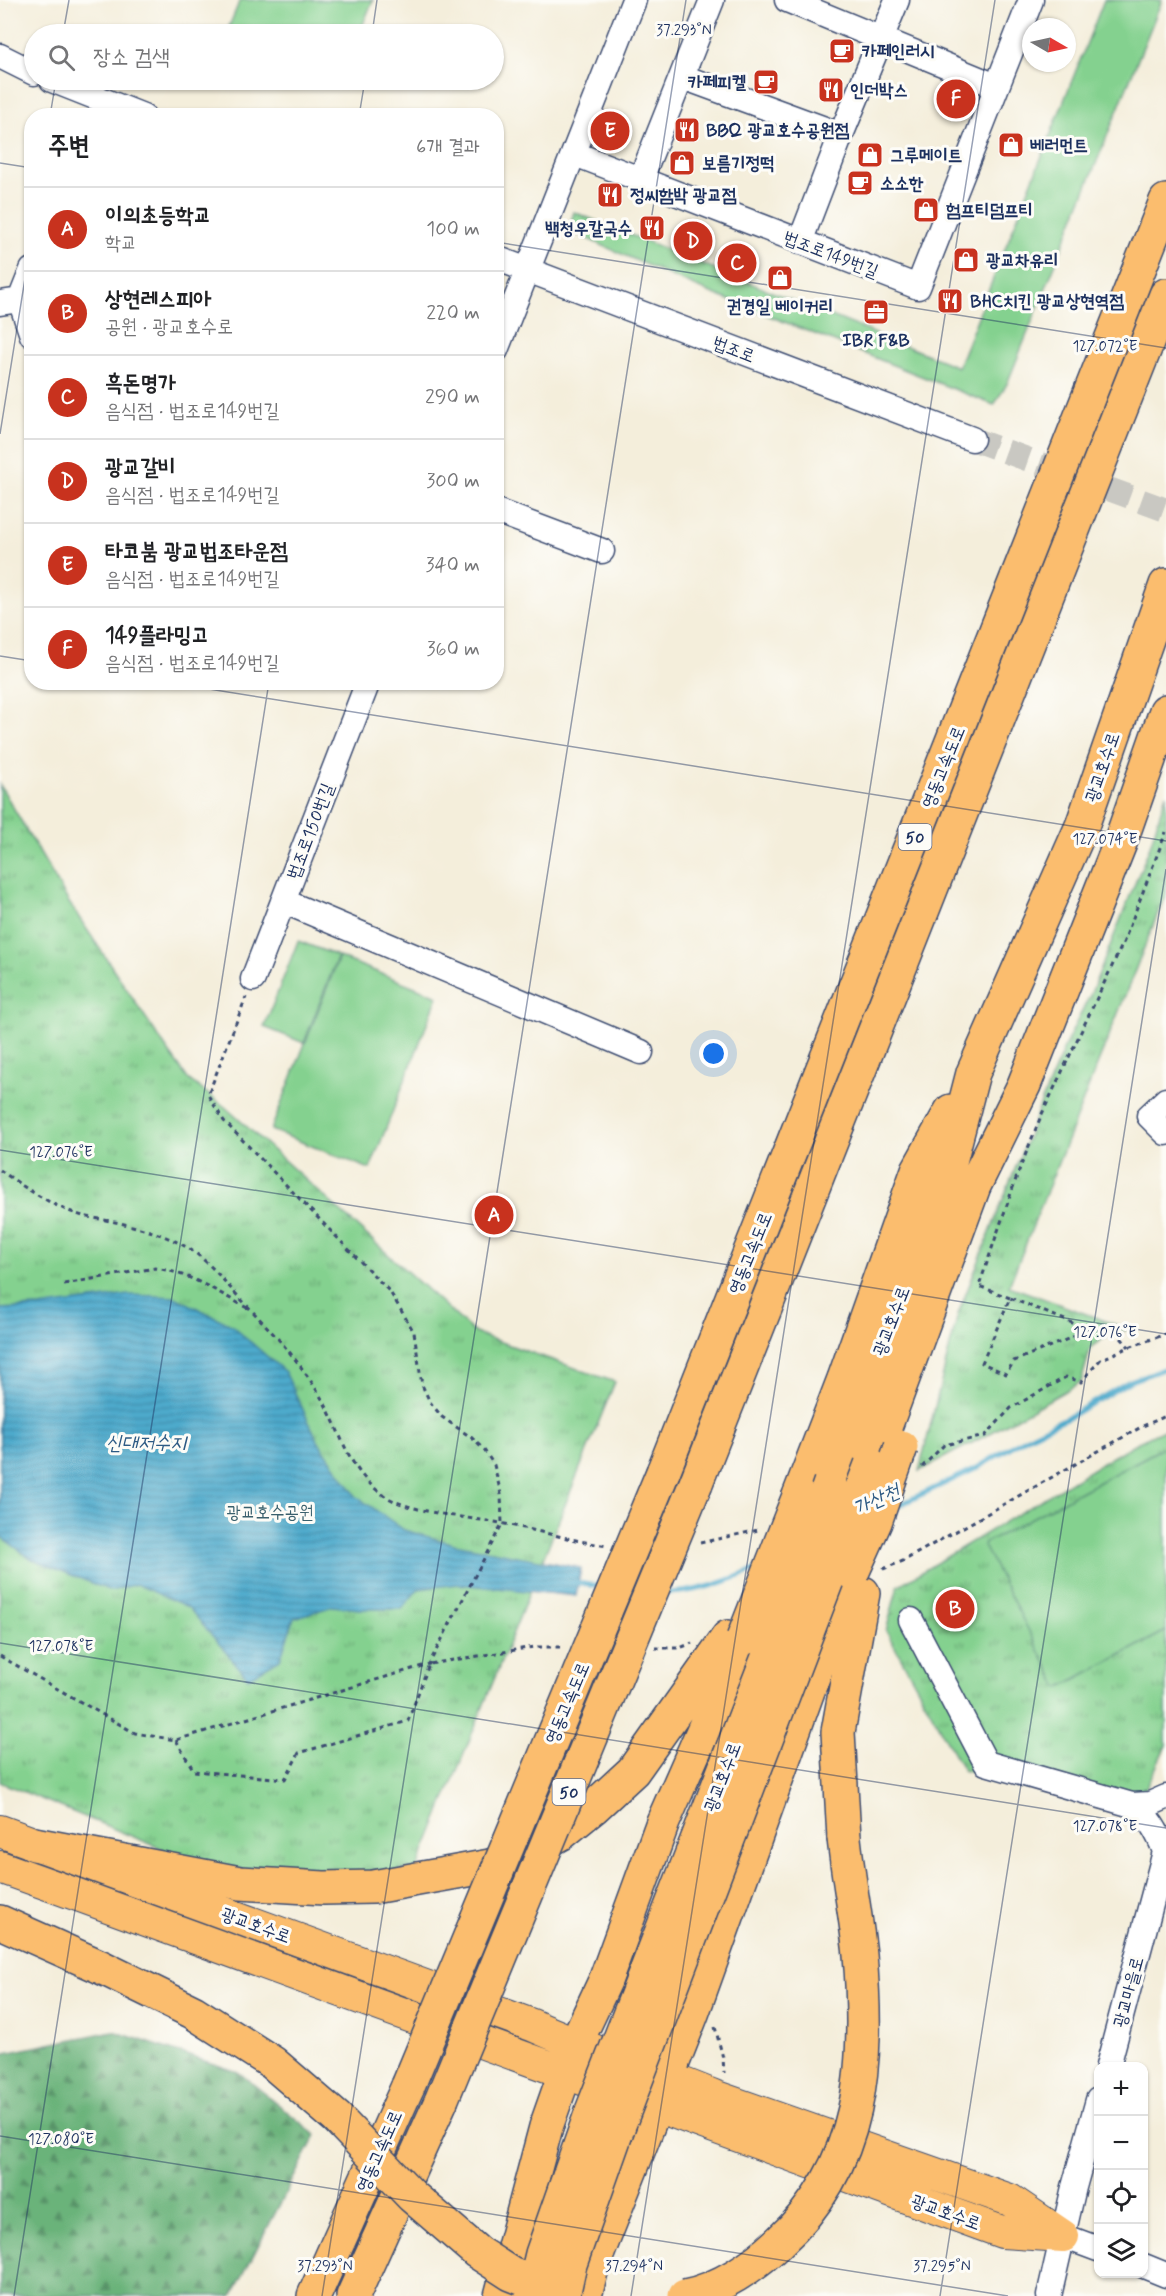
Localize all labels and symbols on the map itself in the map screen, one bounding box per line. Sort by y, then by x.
north arrow [1022,18,1076,72]
text: 37.293°N [656,21,712,41]
cafe icon: 카페인러시 [827,36,857,66]
place label: 카페인러시 [862,40,934,64]
cafe icon: 카페피켈 [751,67,781,97]
place label: 카페피켈 [688,71,747,95]
restaurant icon: 인더박스 [816,75,846,105]
pin: F [936,76,976,122]
place label: 인더박스 [850,79,908,103]
pin: E [590,108,630,154]
restaurant icon: BBQ 광교호수공원점 [672,115,702,145]
place label: BBQ 광교호수공원점 [706,119,849,143]
shop icon: 베러먼트 [996,130,1026,160]
place label: 베러먼트 [1030,134,1088,158]
shop icon: 그루메이트 [855,140,885,170]
place label: 그루메이트 [890,144,962,168]
shop icon: 보름기정떡 [667,148,697,178]
place label: 보름기정떡 [702,152,774,176]
cafe icon: 소소한 [845,168,875,198]
place label: 소소한 [880,172,924,196]
restaurant icon: 정씨함박 광교점 [595,180,625,210]
place label: 정씨함박 광교점 [630,184,737,208]
shop icon: 험프티덤프티 [911,195,941,225]
place label: 험프티덤프티 [946,199,1033,223]
restaurant icon: 백청우칼국수 [637,213,667,243]
place label: 백청우칼국수 [545,217,632,241]
pin: D [674,218,712,264]
street label: 법조로149번길 [780,226,882,284]
pin: C [718,240,756,286]
shop icon: 광교차유리 [951,245,981,275]
place label: 광교차유리 [986,249,1058,273]
shop icon: 권경일 베이커리 [765,263,795,293]
restaurant icon: BHC치킨 광교상현역점 [935,286,965,316]
place label: BHC치킨 광교상현역점 [970,290,1124,314]
place label: 권경일 베이커리 [727,295,833,319]
office icon: IBR F&B [861,297,891,327]
place label: IBR F&B [842,329,910,353]
street label: 법조로 [709,331,758,369]
text: 127.072°E [1072,337,1138,357]
street label: 영동고속도로 [917,723,971,812]
street label: 광교호수로 [1080,729,1126,805]
street label: 법조로150번길 [282,779,340,883]
road number: 50 [898,824,932,850]
text: 127.074°E [1072,830,1138,850]
your location [699,1039,728,1068]
text: 127.076°E [29,1143,93,1163]
pin: A [474,1192,514,1238]
street label: 영동고속도로 [724,1209,778,1298]
street label: 광교호수로 [868,1283,916,1359]
text: 127.076°E [1073,1323,1137,1343]
water label: 신대저수지 [106,1430,188,1457]
water label: 가산천 [849,1477,906,1523]
park label: 광교호수공원 [227,1501,313,1525]
pin: B [936,1586,974,1632]
text: 127.078°E [29,1637,93,1657]
street label: 영동고속도로 [540,1659,596,1748]
street label: 광교호수로 [699,1739,747,1815]
road number: 50 [552,1779,586,1805]
text: 127.078°E [1073,1817,1137,1837]
street label: 광교호수로 [218,1902,294,1950]
street label: 광교마을로 [1108,1954,1150,2030]
street label: 영동고속도로 [351,2107,409,2196]
text: 127.080°E [28,2130,94,2150]
street label: 광교호수로 [908,2189,984,2237]
text: 37.293°N [297,2257,353,2277]
text: 37.294°N [605,2257,663,2277]
text: 37.295°N [913,2257,971,2277]

